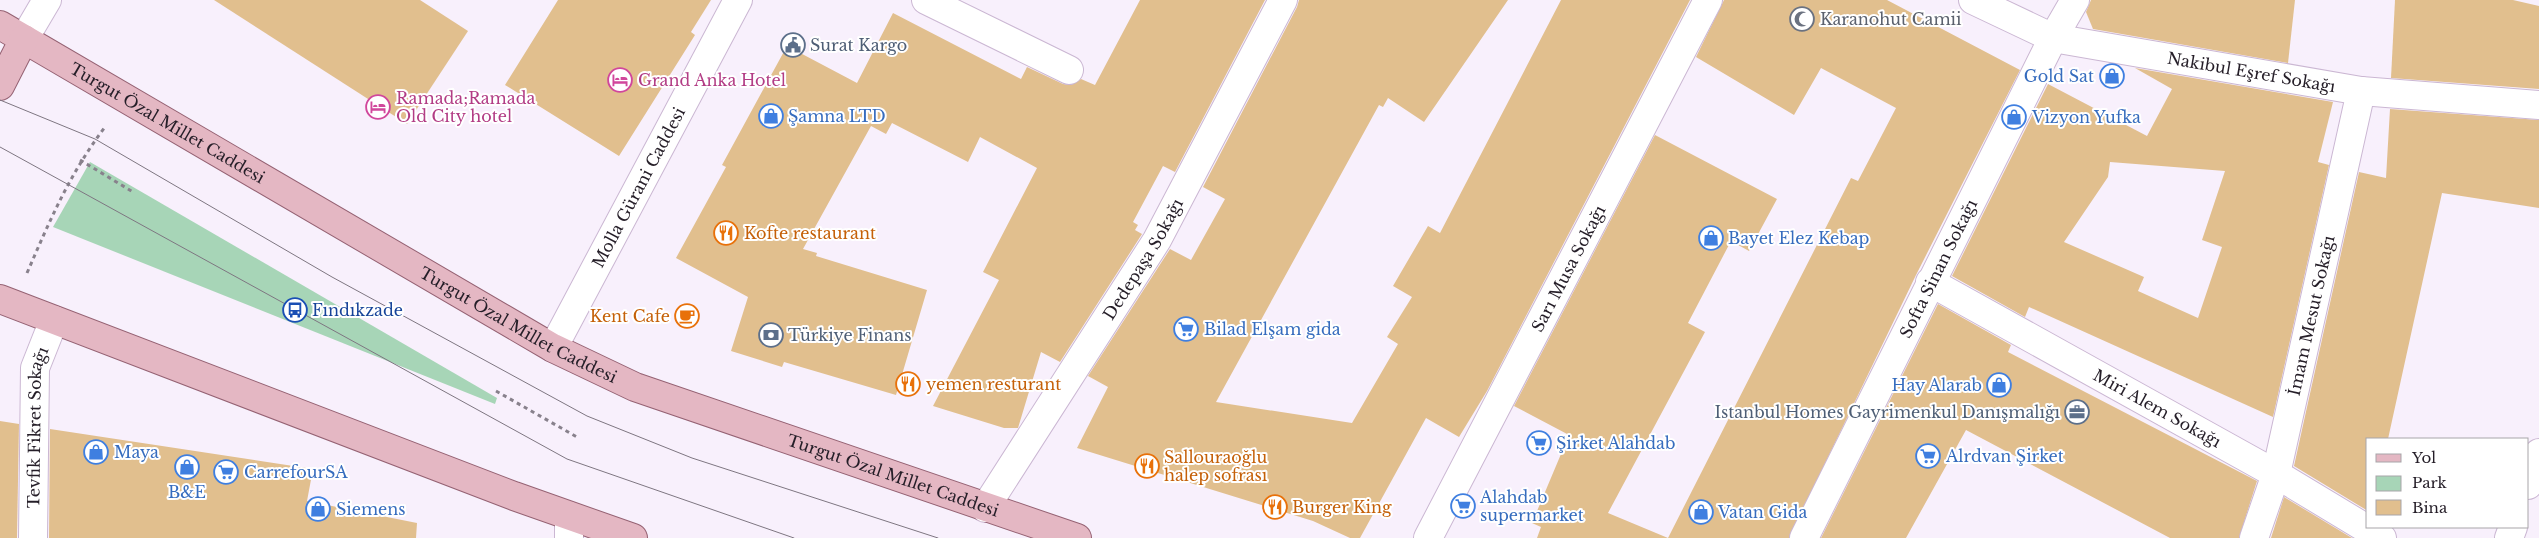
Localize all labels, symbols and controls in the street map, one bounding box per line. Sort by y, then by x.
mosque icon: Karanohut Camii [1789,6,1815,32]
place label: Karanohut Camii [1820,9,1962,29]
public building icon: Surat Kargo [780,32,806,58]
place label: Surat Kargo [810,35,907,55]
street label: Nakibul Eşref Sokağı [2166,48,2338,97]
street label: Turgut Özal Millet Caddesi [66,58,269,188]
shop icon: Gold Sat [2099,63,2125,89]
place label: Gold Sat [2024,66,2094,86]
hotel icon: Grand Anka Hotel [607,67,633,93]
place label: Grand Anka Hotel [638,70,786,90]
place label: Ramada;Ramada Old City hotel [396,88,535,126]
hotel icon: Ramada;Ramada Old City hotel [365,94,391,120]
street label: Molla Gürani Caddesi [588,103,689,271]
shop icon: Şamna LTD [758,103,784,129]
shop icon: Vizyon Yufka [2001,104,2027,130]
place label: Şamna LTD [788,106,886,126]
place label: Vizyon Yufka [2031,107,2141,127]
street label: Dedepaşa Sokağı [1099,194,1187,323]
street label: Softa Sinan Sokağı [1895,195,1981,341]
street label: Sarı Musa Sokağı [1527,201,1610,335]
restaurant icon: Kofte restaurant [713,220,739,246]
place label: Kofte restaurant [744,223,876,243]
shop icon: Bayet Elez Kebap [1698,225,1724,251]
place label: Bayet Elez Kebap [1728,228,1870,248]
street label: İmam Mesut Sokağı [2284,233,2339,398]
street label: Turgut Özal Millet Caddesi [416,262,621,387]
bus stop icon: Fındıkzade [282,297,308,323]
place label: Fındıkzade [312,300,403,320]
cafe icon: Kent Cafe [674,303,700,329]
place label: Kent Cafe [590,306,670,326]
supermarket icon: Bilad Elşam gida [1173,316,1199,342]
place label: Bilad Elşam gida [1204,319,1341,339]
bank icon: Türkiye Finans [758,322,784,348]
place label: Türkiye Finans [788,325,912,345]
street label: Tevfik Fikret Sokağı [23,343,53,508]
street label: Miri Alem Sokağı [2090,365,2225,452]
restaurant icon: yemen resturant [895,371,921,397]
shop icon: Hay Alarab [1986,372,2012,398]
place label: yemen resturant [926,374,1061,394]
place label: Hay Alarab [1892,375,1982,395]
office icon: Istanbul Homes Gayrimenkul Danışmalığı [2064,399,2090,425]
place label: Istanbul Homes Gayrimenkul Danışmalığı [1714,402,2061,422]
street label: Turgut Özal Millet Caddesi [785,430,1002,521]
supermarket icon: Şirket Alahdab [1526,430,1552,456]
place label: Şirket Alahdab [1556,433,1675,453]
legend [2366,438,2529,528]
shop icon: Maya [83,439,109,465]
place label: Maya [114,442,159,462]
supermarket icon: Alrdvan Şirket [1915,443,1941,469]
place label: Alrdvan Şirket [1945,446,2064,466]
place label: Sallouraoğlu halep sofrası [1164,447,1268,485]
text: Yol [2411,448,2436,467]
restaurant icon: Sallouraoğlu halep sofrası [1134,453,1160,479]
shop icon: B&E [174,454,200,480]
supermarket icon: CarrefourSA [213,459,239,485]
place label: CarrefourSA [244,462,348,482]
text: Park [2412,473,2448,492]
place label: B&E [168,482,206,502]
place label: Alahdab supermarket [1479,487,1584,525]
supermarket icon: Alahdab supermarket [1450,493,1476,519]
restaurant icon: Burger King [1262,494,1288,520]
shop icon: Siemens [305,496,331,522]
place label: Burger King [1292,497,1392,517]
text: Bina [2412,498,2448,517]
place label: Siemens [336,499,406,519]
shop icon: Vatan Gida [1688,499,1714,525]
place label: Vatan Gida [1717,502,1808,522]

